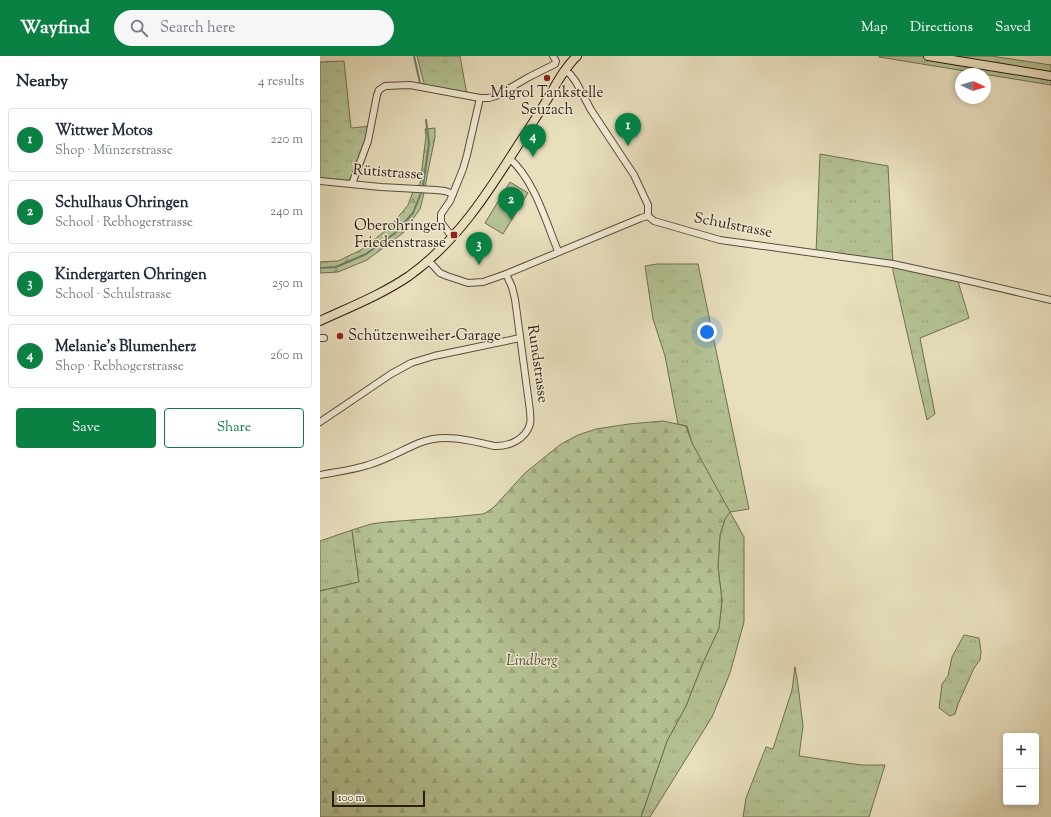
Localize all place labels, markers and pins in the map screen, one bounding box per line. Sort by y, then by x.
marker: Migrol Tankstelle Seuzach [542,73,552,83]
place label: Migrol Tankstelle Seuzach [491,83,603,121]
pin: 1 [615,113,641,146]
pin: 4 [520,124,546,157]
pin: 2 [498,187,524,220]
place label: Oberohringen Friedenstrasse [354,216,446,254]
marker: Oberohringen Friedenstrasse [449,230,459,240]
pin: 3 [466,232,492,265]
place label: Schützenweiher-Garage [348,326,501,347]
marker: Schützenweiher-Garage [335,331,345,341]

